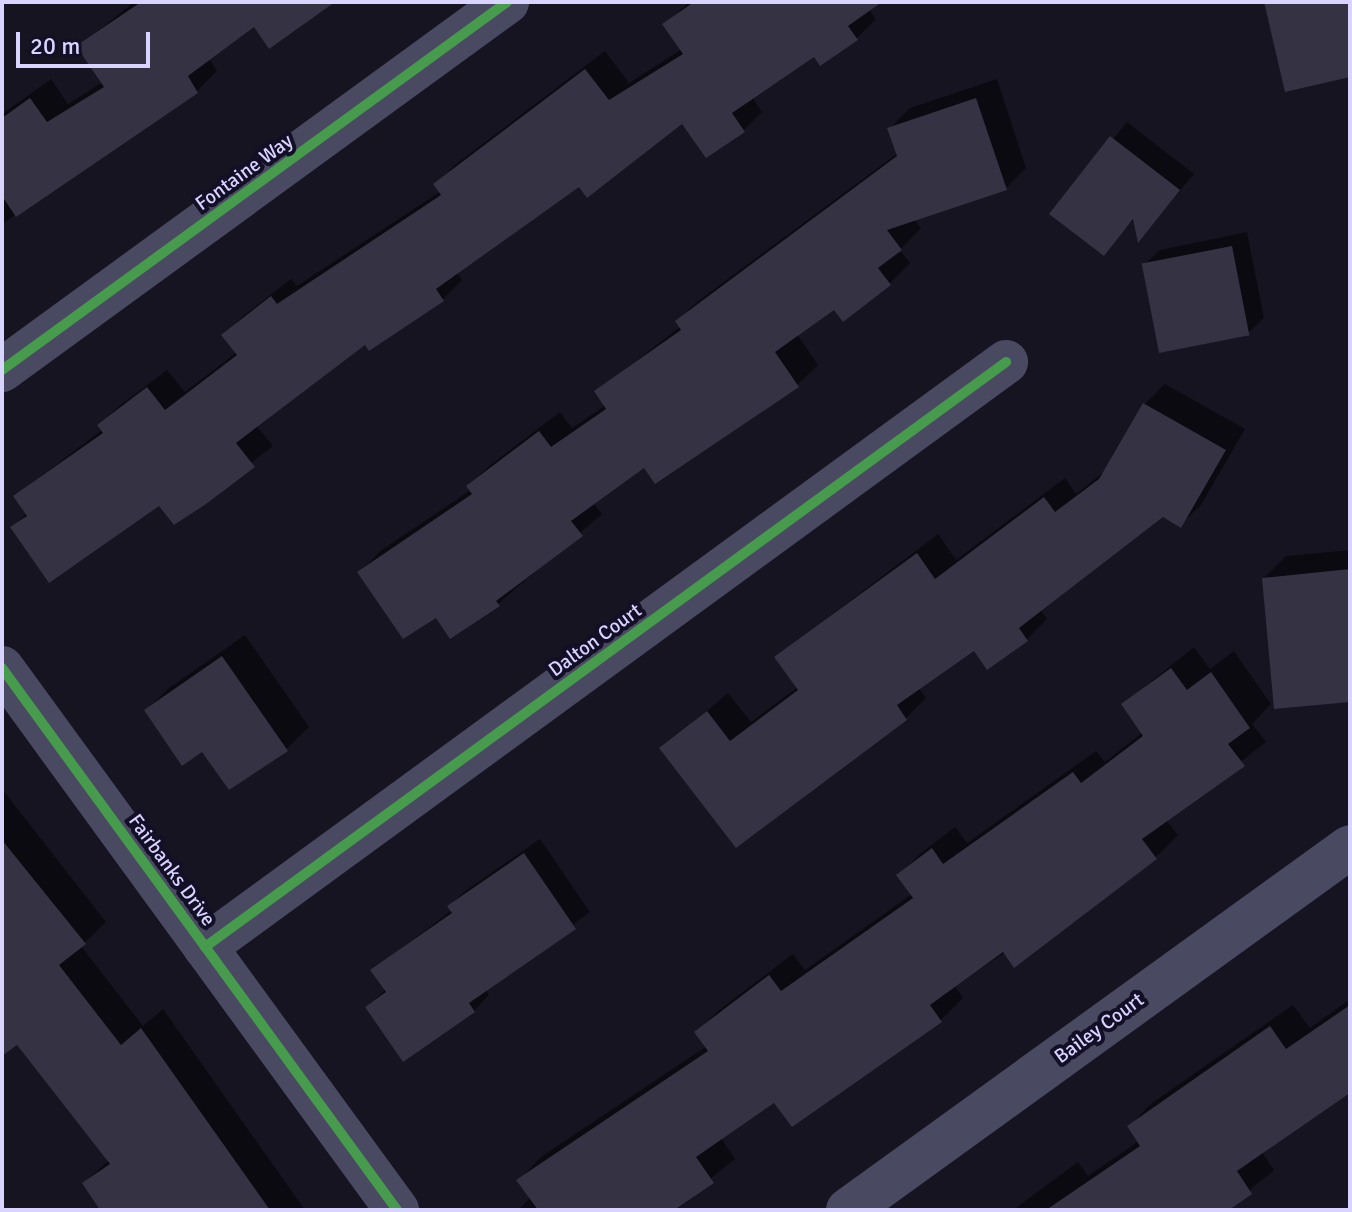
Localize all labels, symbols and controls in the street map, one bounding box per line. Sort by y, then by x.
scale bar [20,16,154,66]
text: 20 m [30,31,80,61]
street label: Fontaine Way [191,129,297,215]
street label: Dalton Court [544,598,646,682]
street label: Fairbanks Drive [123,809,221,931]
street label: Bailey Court [1050,987,1148,1069]

